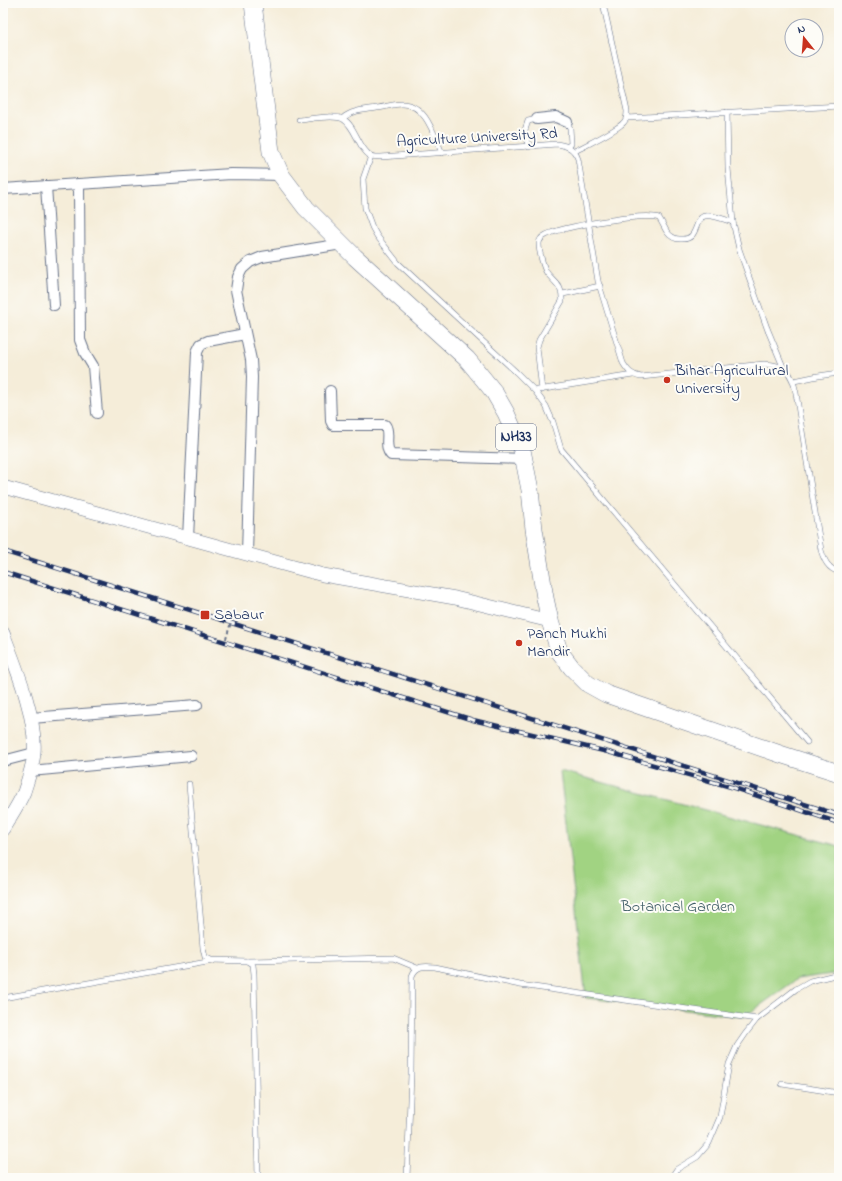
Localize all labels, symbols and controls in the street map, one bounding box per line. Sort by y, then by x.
north arrow [784,18,824,58]
text: N [795,21,807,38]
street label: Agriculture University Rd [396,122,558,154]
place label: Bihar Agricultural University [674,359,789,401]
marker: Bihar Agricultural University [662,375,672,385]
road number: NH33 [496,424,536,450]
place label: Sabaur [214,603,264,627]
marker: Sabaur [199,609,211,621]
place label: Panch Mukhi Mandir [527,622,607,664]
marker: Panch Mukhi Mandir [514,638,524,648]
park label: Botanical Garden [620,895,735,919]

